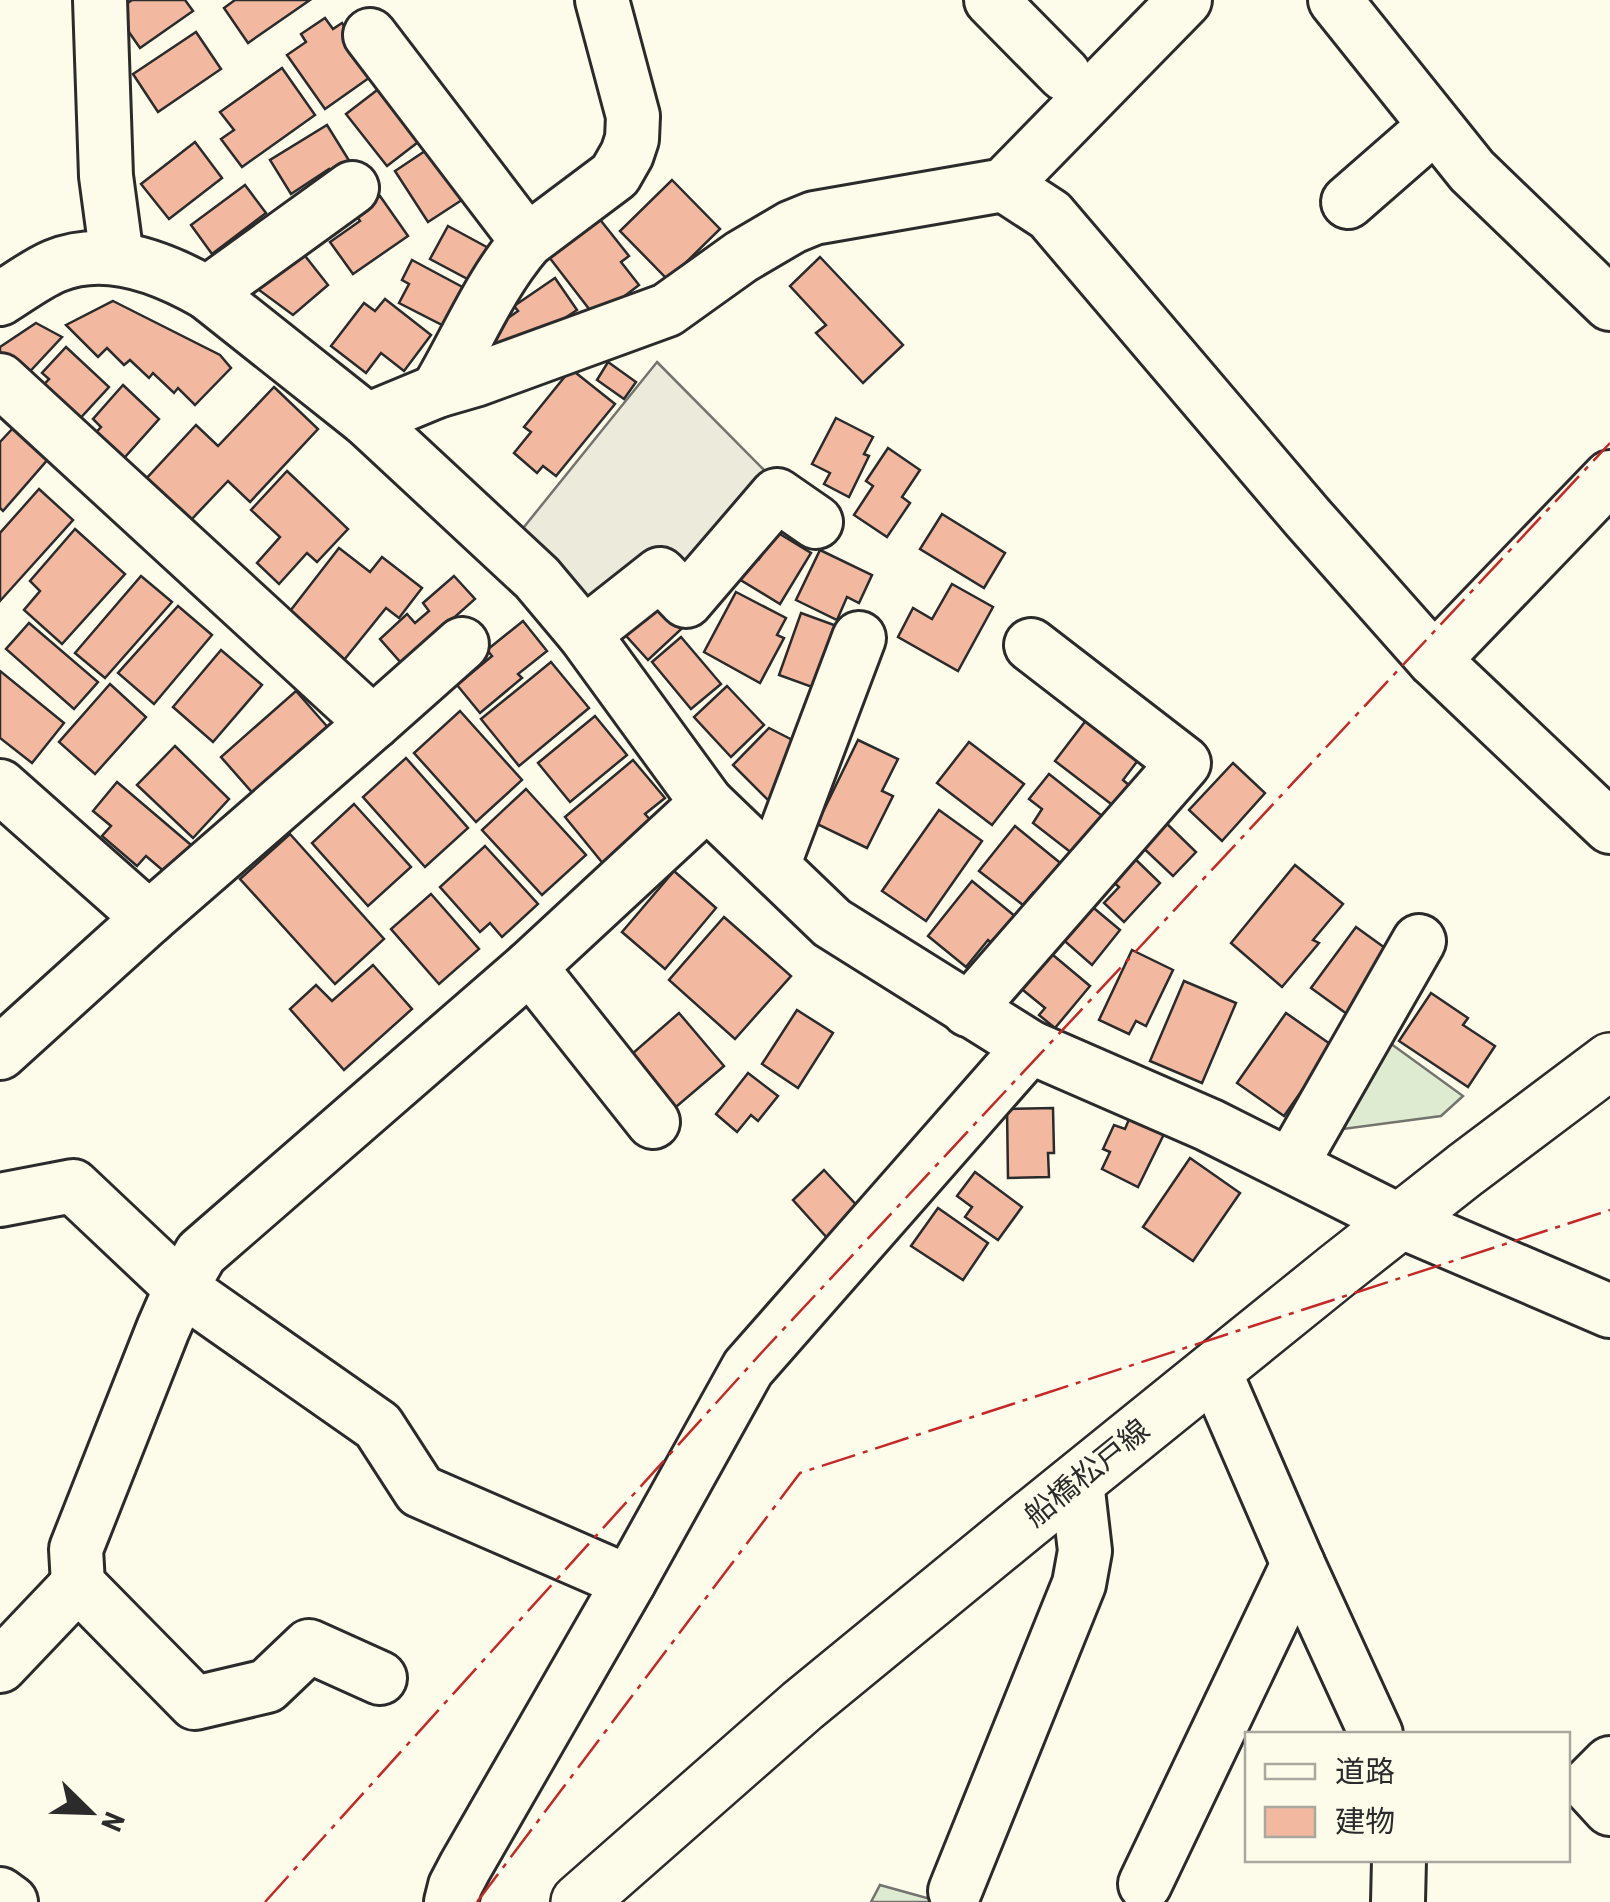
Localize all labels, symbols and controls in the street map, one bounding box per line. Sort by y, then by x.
street label: 船橋松戸線 [1017,1412,1156,1533]
legend [1245,1732,1570,1862]
text: 道路 [1335,1754,1395,1789]
north arrow [40,1762,140,1862]
text: 建物 [1335,1804,1395,1839]
text: N [94,1807,131,1836]

